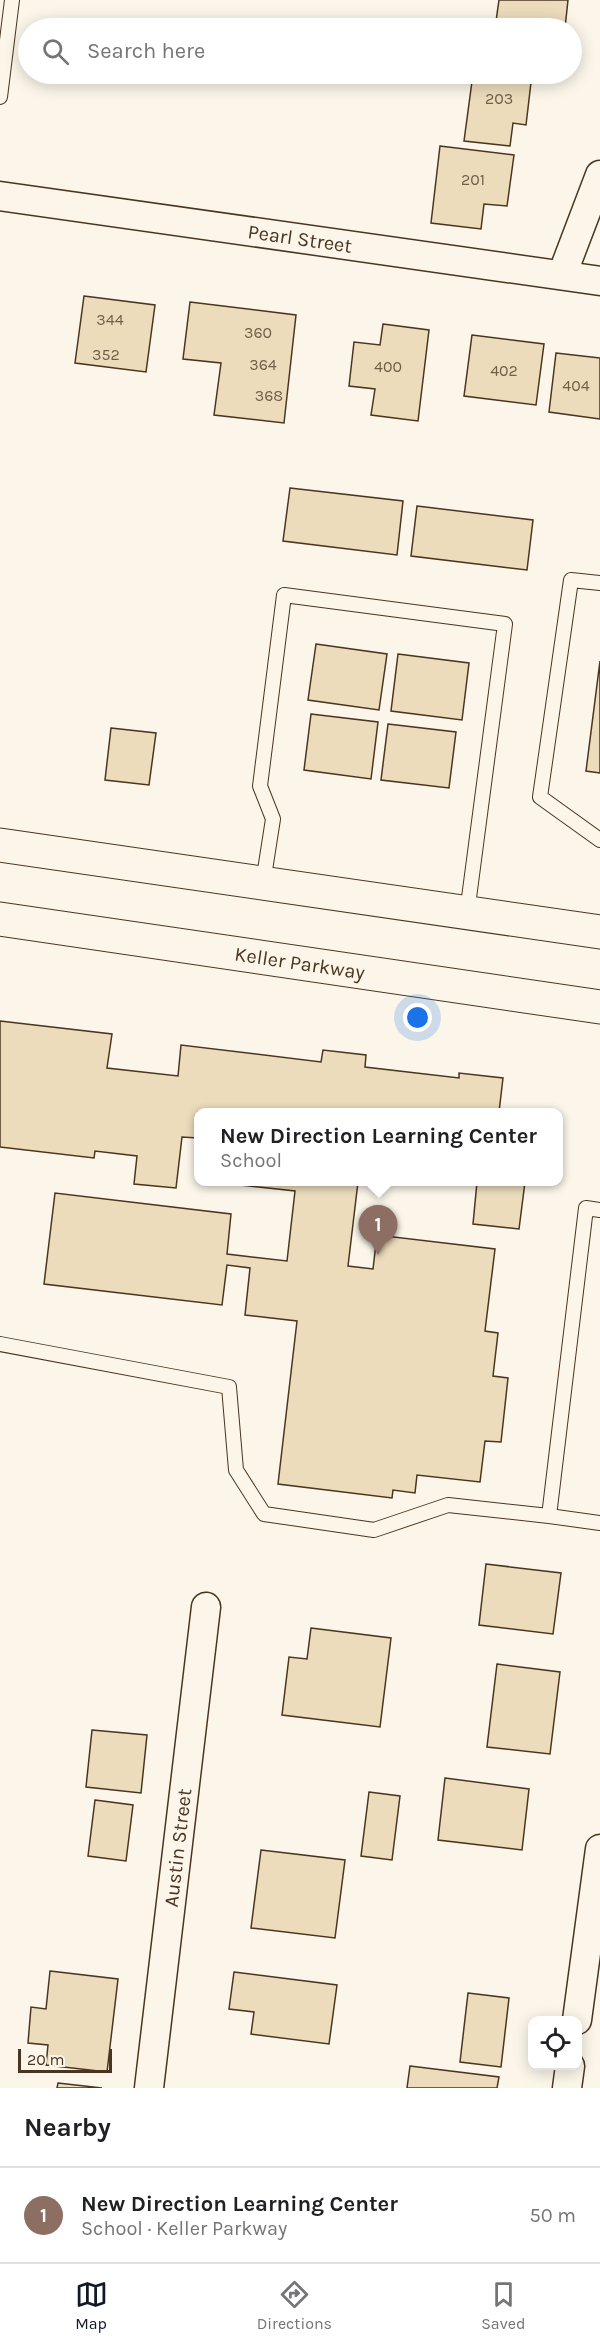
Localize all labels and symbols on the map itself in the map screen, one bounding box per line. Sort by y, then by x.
house number: 203 [485,89,513,108]
house number: 201 [461,170,485,189]
street label: Pearl Street [246,220,354,257]
house number: 344 [96,310,124,329]
house number: 360 [244,323,272,342]
house number: 352 [92,345,120,364]
house number: 364 [249,355,277,374]
house number: 400 [374,357,402,376]
house number: 402 [490,361,518,380]
house number: 404 [562,376,590,395]
house number: 368 [255,386,283,405]
street label: Keller Parkway [233,942,366,984]
your location [403,1003,432,1032]
pin: 1 [358,1206,398,1255]
street label: Austin Street [159,1787,196,1908]
scale bar [18,2046,112,2074]

